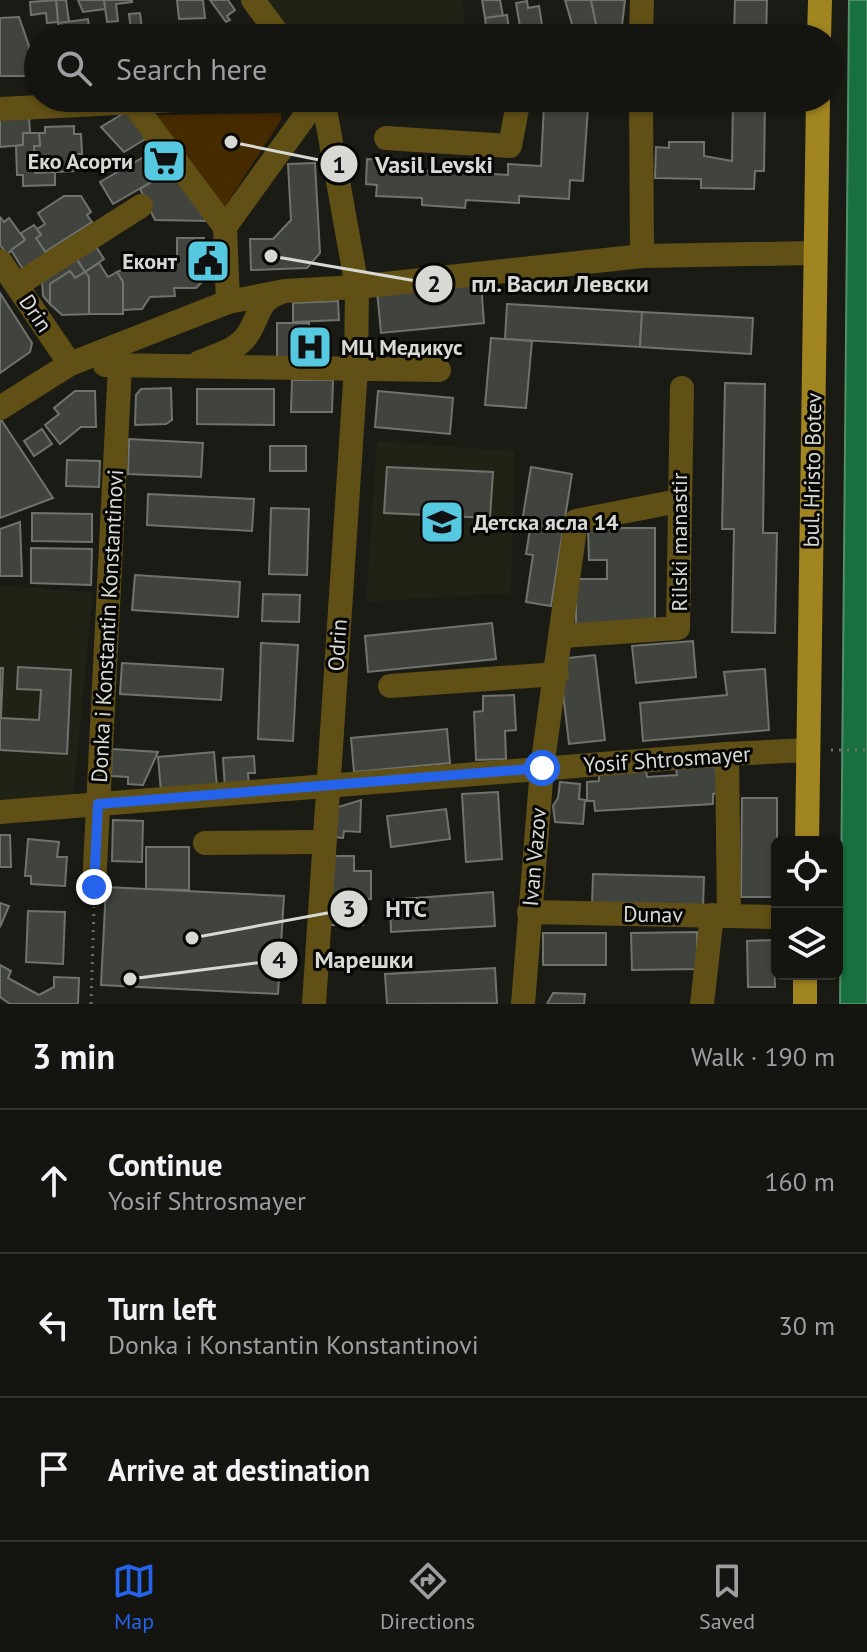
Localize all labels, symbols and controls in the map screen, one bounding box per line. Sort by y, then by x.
search box [24,24,843,112]
icon: search [52,46,96,90]
text: Search here [116,49,267,88]
supermarket icon: Еко Асорти [140,137,188,185]
callout: Vasil Levski [319,140,509,188]
place label: Еко Асорти [28,147,133,175]
text: 1 [332,149,346,180]
text: Vasil Levski [374,149,493,180]
public building icon: Еконт [184,237,232,285]
place label: Еконт [122,247,178,275]
callout: пл. Васил Левски [414,260,665,308]
text: 2 [427,268,441,299]
text: пл. Васил Левски [471,268,649,299]
street label: Drin [13,289,59,337]
hospital icon: МЦ Медикус [286,323,334,371]
place label: МЦ Медикус [341,333,463,361]
street label: bul. Hristo Botev [797,392,827,547]
street label: Donka i Konstantin Konstantinovi [85,469,129,783]
street label: Rilski manastir [665,472,693,611]
school or university icon: Детска ясла 14 [418,498,466,546]
place label: Детска ясла 14 [473,508,619,536]
street label: Odrin [321,618,353,672]
street label: Yosif Shtrosmayer [583,739,752,779]
route start [524,750,560,786]
street label: Ivan Vazov [516,806,552,908]
map controls [771,836,843,980]
button: locate [771,836,843,908]
route end [76,869,112,905]
callout: НТС [329,885,443,933]
text: 3 [342,893,356,924]
text: НТС [385,893,427,924]
street label: Dunav [623,899,684,929]
button: layers [771,908,843,980]
callout: Марешки [259,936,430,984]
text: 4 [272,944,286,975]
text: Марешки [314,944,414,975]
text: 3 min [32,1034,115,1078]
text: Walk · 190 m [691,1040,835,1073]
text: Continue [108,1145,222,1184]
icon: ahead [32,1159,76,1203]
text: 160 m [764,1165,835,1198]
text: Yosif Shtrosmayer [108,1184,306,1217]
text: Turn left [108,1289,216,1328]
icon: left [32,1303,76,1347]
text: 30 m [779,1309,835,1342]
text: Donka i Konstantin Konstantinovi [108,1328,479,1361]
icon: arrive [32,1447,76,1491]
text: Arrive at destination [108,1450,370,1489]
tab: Map [112,1559,156,1635]
tab: Directions [380,1559,475,1635]
tab: Saved [699,1559,755,1635]

